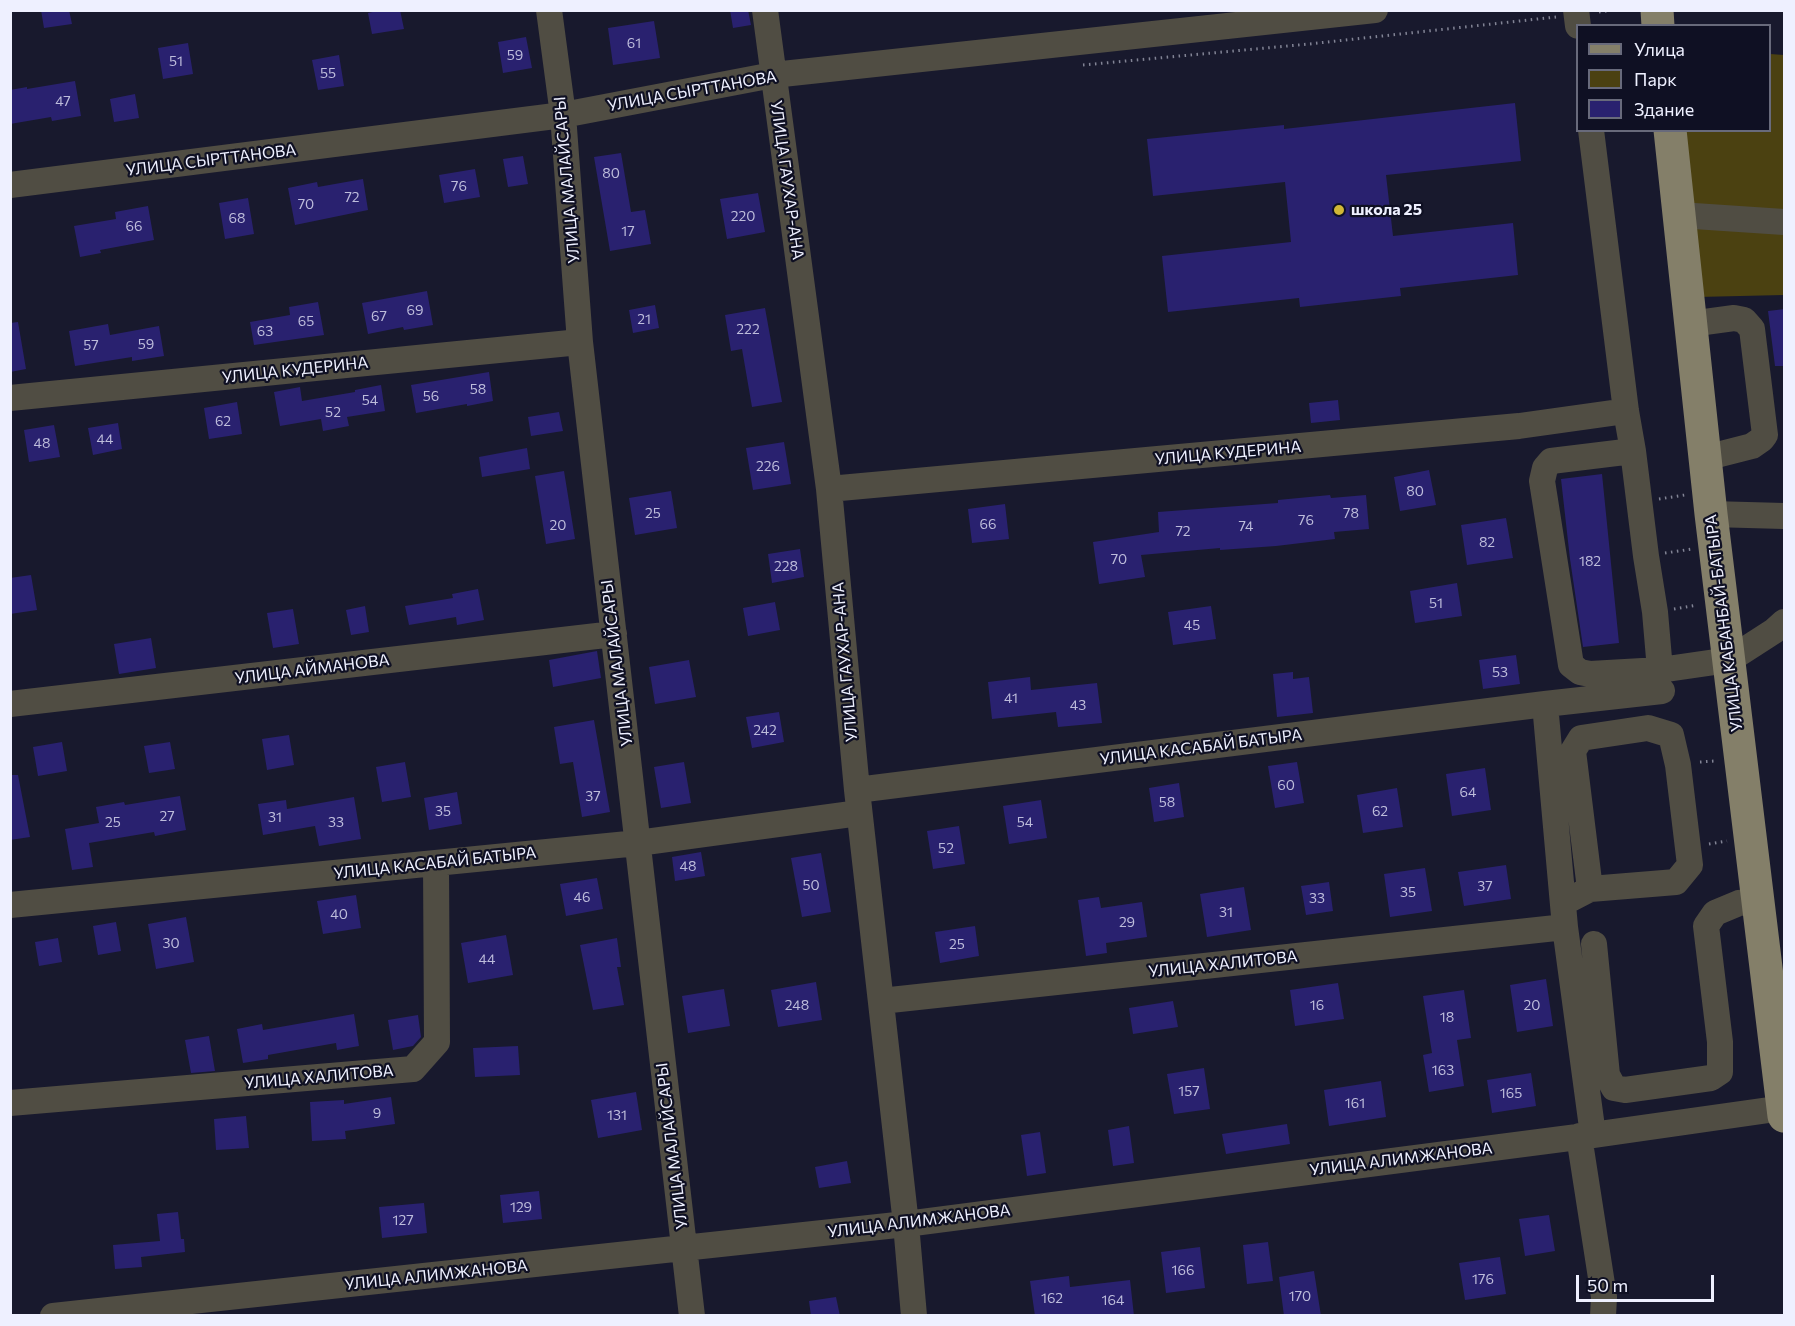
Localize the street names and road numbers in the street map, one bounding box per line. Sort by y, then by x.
street label: УЛИЦА СЫРТТАНОВА [606,67,778,115]
street label: УЛИЦА МАЛАЙСАРЫ [550,96,584,264]
street label: УЛИЦА ГАУХАР-АНА [766,99,808,261]
street label: УЛИЦА СЫРТТАНОВА [125,140,297,180]
street label: УЛИЦА КУДЕРИНА [221,353,369,387]
street label: УЛИЦА КУДЕРИНА [1154,437,1302,469]
street label: УЛИЦА КАБАНБАЙ-БАТЫРА [1701,513,1747,733]
street label: УЛИЦА МАЛАЙСАРЫ [597,579,637,747]
street label: УЛИЦА ГАУХАР-АНА [828,581,862,743]
street label: УЛИЦА АЙМАНОВА [234,650,390,688]
street label: УЛИЦА КАСАБАЙ БАТЫРА [1099,725,1303,769]
street label: УЛИЦА КАСАБАЙ БАТЫРА [333,843,537,883]
street label: УЛИЦА ХАЛИТОВА [1147,947,1299,981]
street label: УЛИЦА ХАЛИТОВА [244,1061,394,1093]
street label: УЛИЦА МАЛАЙСАРЫ [652,1062,692,1230]
street label: УЛИЦА АЛИМЖАНОВА [1308,1138,1494,1180]
street label: УЛИЦА АЛИМЖАНОВА [826,1200,1012,1242]
street label: УЛИЦА АЛИМЖАНОВА [343,1256,529,1294]

